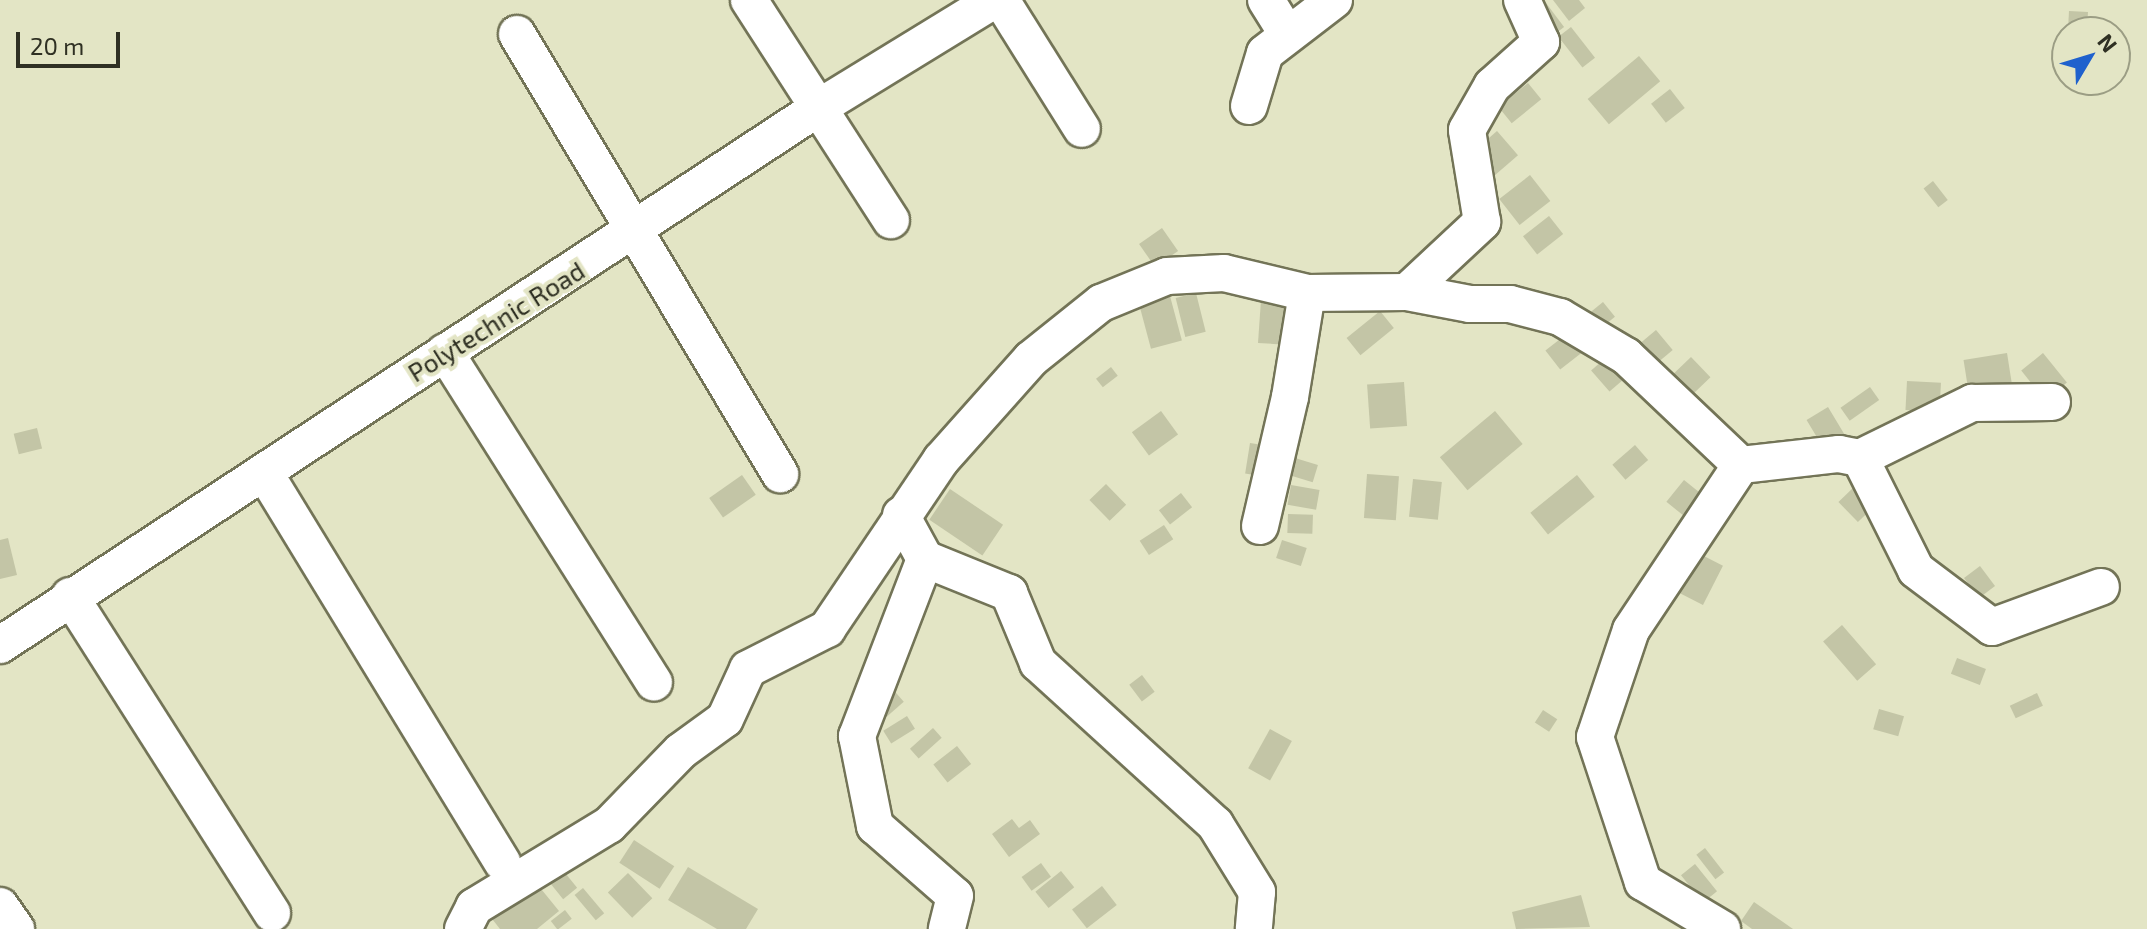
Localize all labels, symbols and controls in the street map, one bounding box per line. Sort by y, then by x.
scale bar [20,16,124,66]
north arrow [2051,16,2131,96]
text: N [2093,28,2123,57]
text: 20 m [30,31,84,60]
street label: Polytechnic Road [402,254,590,388]

